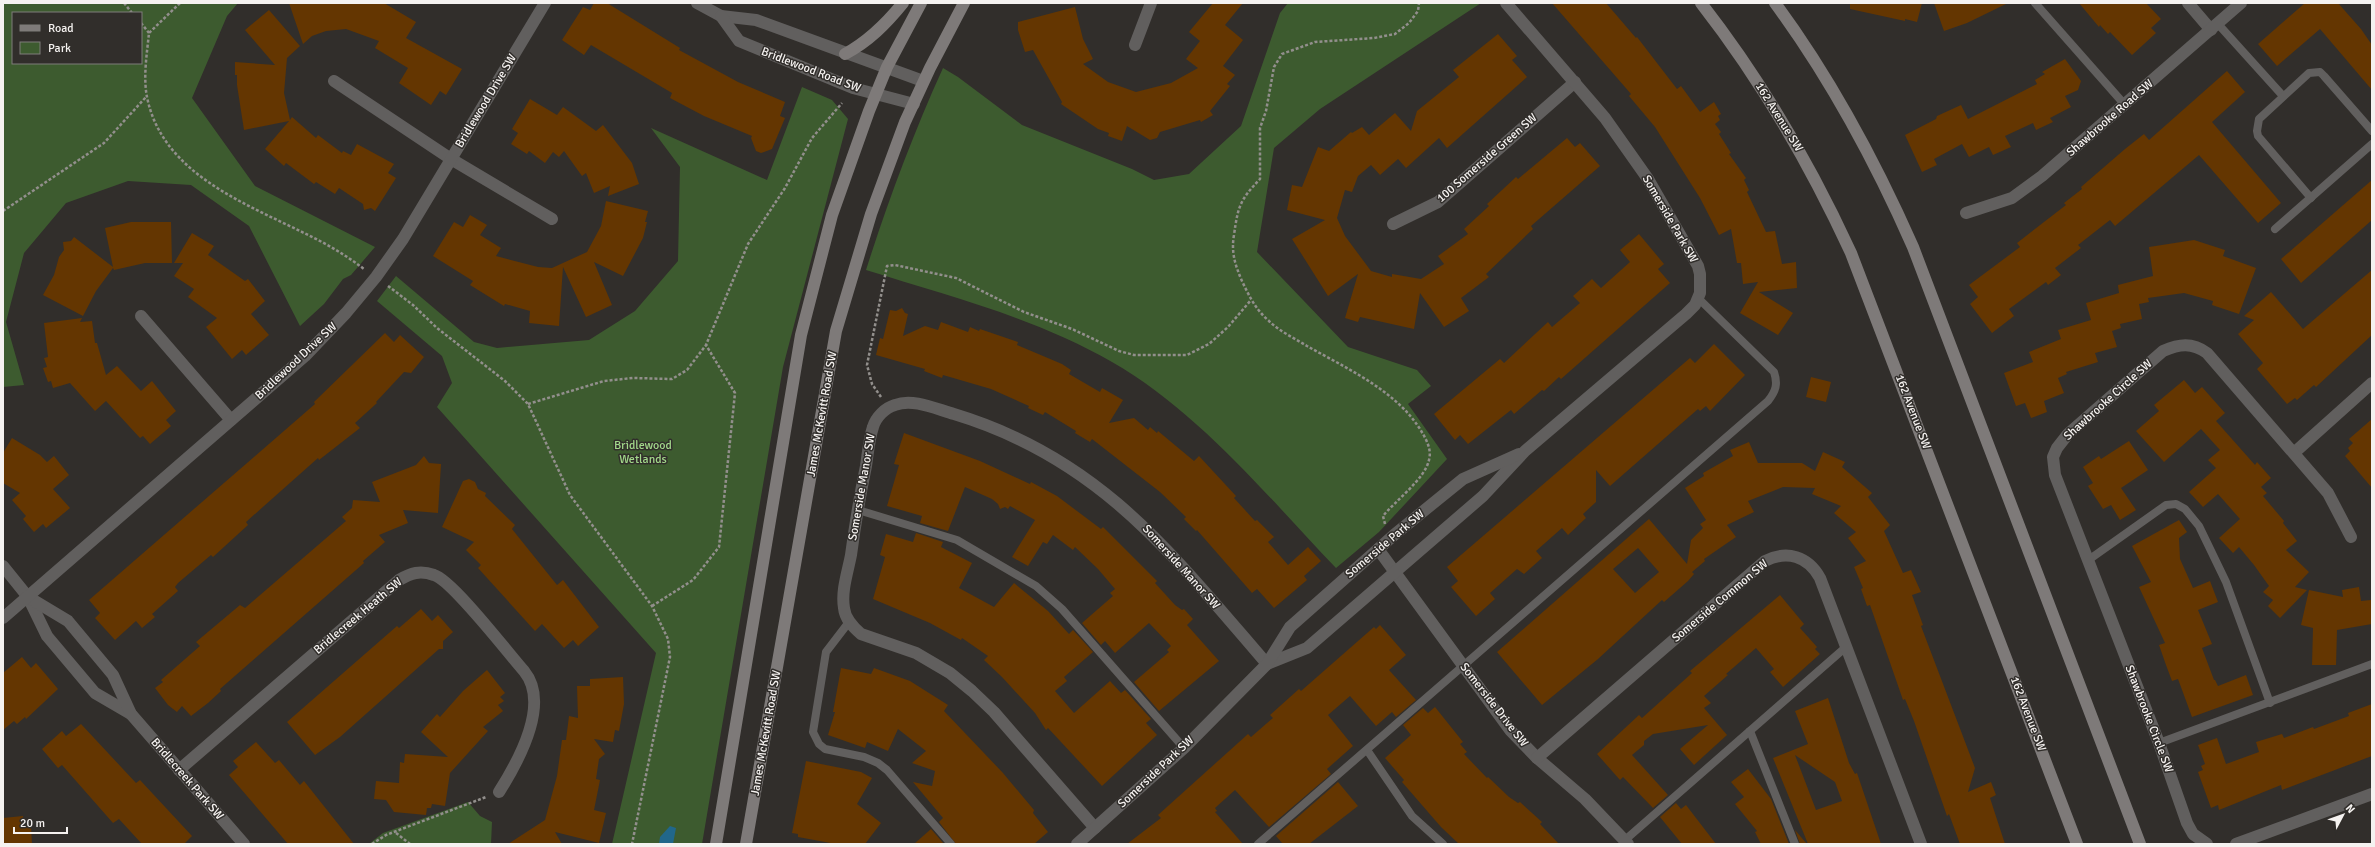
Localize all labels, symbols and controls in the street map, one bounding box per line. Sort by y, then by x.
legend [12,12,142,64]
text: Road [48,21,74,36]
text: Park [48,41,71,56]
street label: Bridlewood Road SW [759,44,863,96]
street label: Bridlewood Drive SW [452,51,520,151]
street label: Shawbrooke Road SW [2064,76,2156,160]
street label: 162 Avenue SW [1752,80,1806,154]
street label: 100 Somerside Green SW [1434,110,1540,206]
street label: Somerside Park SW [1639,172,1701,266]
street label: Bridlewood Drive SW [252,319,340,403]
street label: James McKevitt Road SW [804,350,840,478]
street label: Shawbrooke Circle SW [2061,356,2155,444]
street label: 162 Avenue SW [1892,372,1934,452]
street label: Somerside Manor SW [845,432,879,542]
park label: Bridlewood Wetlands [614,438,672,467]
street label: Somerside Park SW [1342,507,1428,581]
street label: Somerside Manor SW [1139,522,1223,612]
street label: Somerside Common SW [1669,556,1771,646]
street label: Bridlecreek Heath SW [311,574,405,658]
street label: Somerside Drive SW [1457,660,1531,750]
street label: Shawbrooke Circle SW [2122,663,2176,775]
street label: James McKevitt Road SW [748,669,784,797]
street label: 162 Avenue SW [2007,674,2049,754]
street label: Somerside Park SW [1115,733,1197,811]
street label: Bridlecreek Park SW [147,735,227,823]
north arrow [2323,795,2363,835]
text: N [2343,802,2358,816]
scale bar [14,809,67,835]
text: 20 m [20,816,45,831]

